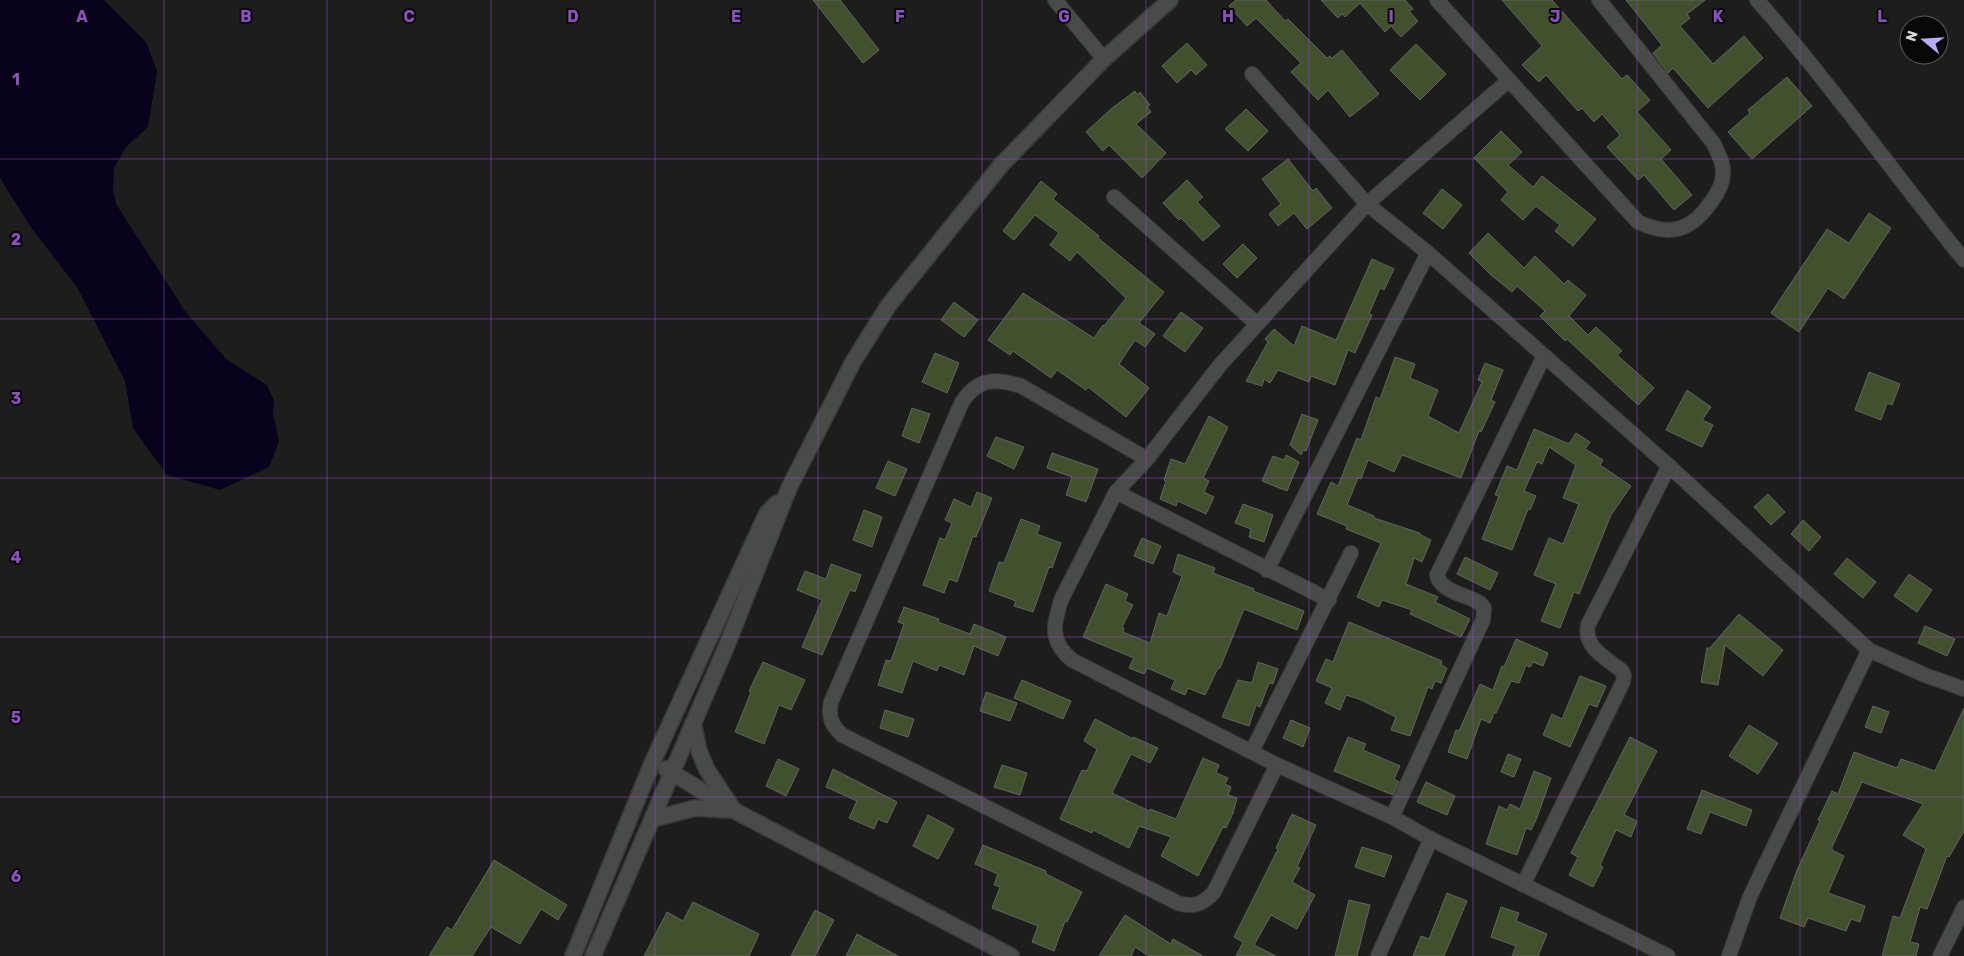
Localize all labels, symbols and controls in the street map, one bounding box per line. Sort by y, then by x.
text: A [76,7,88,26]
text: B [240,7,252,26]
text: C [403,7,415,26]
text: D [567,7,579,26]
text: E [731,7,741,26]
text: F [895,7,905,26]
text: G [1058,7,1070,26]
text: H [1222,7,1234,26]
text: I [1388,7,1394,26]
text: J [1550,7,1560,26]
text: K [1713,7,1724,26]
text: L [1877,7,1887,26]
north arrow [1899,15,1949,65]
text: N [1902,29,1922,44]
text: 1 [12,70,20,89]
text: 2 [11,230,21,249]
text: 3 [11,389,21,408]
text: 4 [11,548,22,567]
text: 5 [11,708,21,727]
text: 6 [11,867,21,886]

